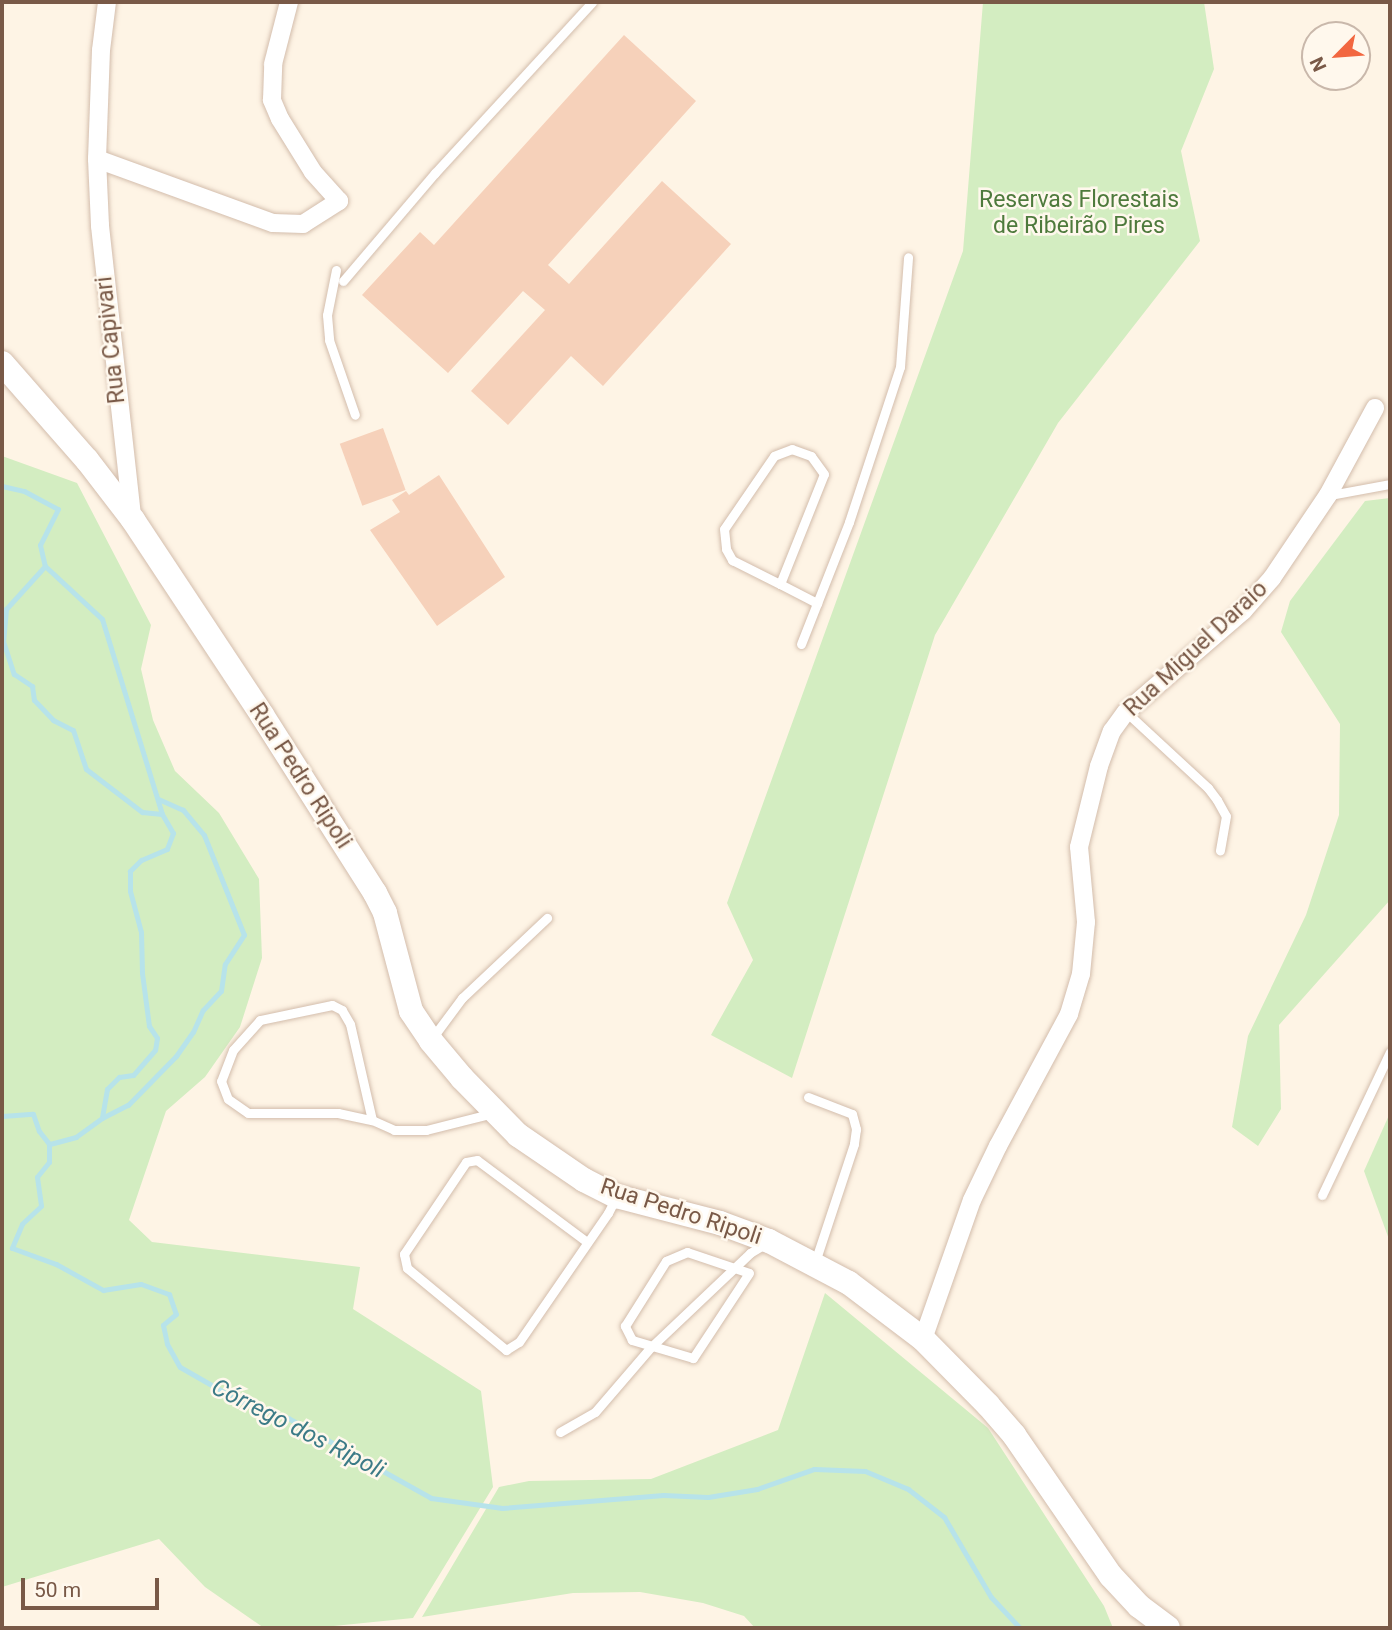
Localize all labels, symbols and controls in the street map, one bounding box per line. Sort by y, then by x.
north arrow [1301,21,1371,91]
text: N [1305,53,1332,75]
park label: Reservas Florestais de Ribeirão Pires [979,186,1179,240]
street label: Rua Capivari [91,275,131,405]
street label: Rua Miguel Daraio [1119,575,1273,723]
street label: Rua Pedro Ripoli [243,698,357,854]
street label: Rua Pedro Ripoli [597,1173,765,1251]
water label: Córrego dos Ripoli [207,1373,389,1485]
scale bar [24,1564,163,1608]
text: 50 m [34,1578,81,1602]

